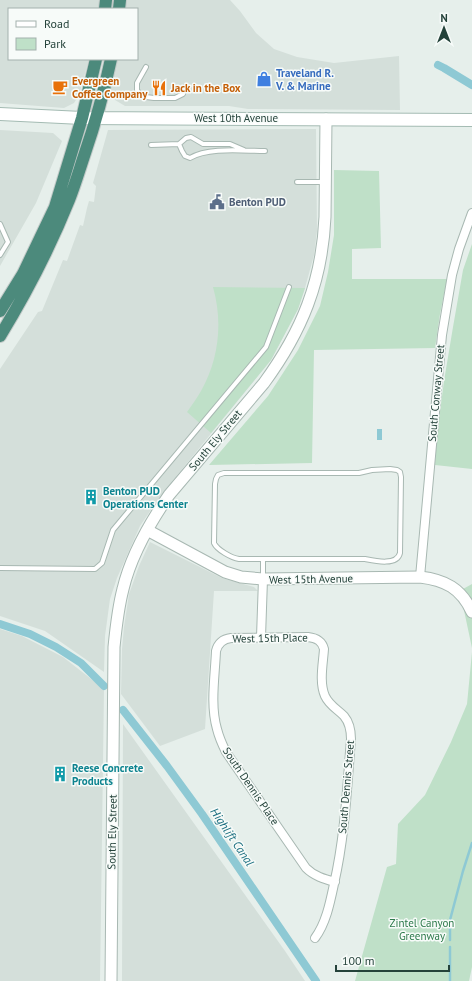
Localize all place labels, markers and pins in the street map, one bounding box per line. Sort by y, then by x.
place label: Traveland R. V. & Marine [275,66,334,93]
shop icon: Traveland R. V. & Marine [255,70,273,88]
place label: Evergreen Coffee Company [72,74,148,101]
cafe icon: Evergreen Coffee Company [51,78,69,96]
restaurant icon: Jack in the Box [150,79,168,97]
place label: Jack in the Box [170,81,241,95]
public building icon: Benton PUD [208,193,226,211]
place label: Benton PUD [229,195,286,209]
place label: Benton PUD Operations Center [103,484,188,511]
building icon: Benton PUD Operations Center [82,488,100,506]
place label: Reese Concrete Products [72,761,144,788]
building icon: Reese Concrete Products [51,765,69,783]

